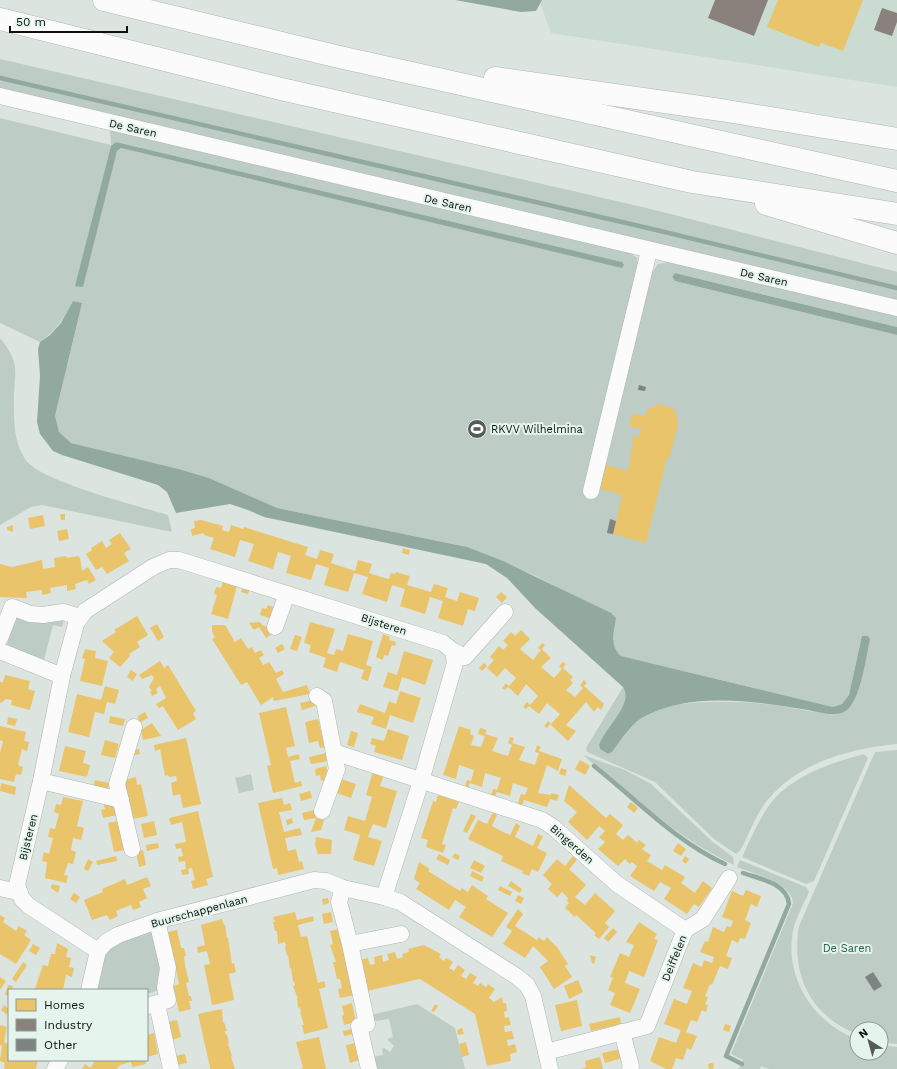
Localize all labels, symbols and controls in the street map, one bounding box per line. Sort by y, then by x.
scale bar [10,8,127,34]
text: 50 m [16,15,46,29]
street label: De Saren [108,117,158,140]
street label: De Saren [423,192,473,215]
street label: De Saren [739,266,789,289]
sports icon: RKVV Wilhelmina [466,418,488,440]
place label: RKVV Wilhelmina [491,423,583,436]
street label: Bijsteren [359,611,408,638]
street label: Bijsteren [16,813,41,862]
street label: Bingerden [547,822,596,867]
street label: Buurschappenlaan [149,892,249,931]
street label: Deiffelen [659,933,690,983]
park label: De Saren [823,942,871,955]
legend [8,989,148,1061]
text: Homes [44,998,85,1012]
text: Industry [44,1018,93,1032]
north arrow [849,1021,889,1061]
text: N [856,1026,870,1041]
text: Other [44,1038,77,1052]

